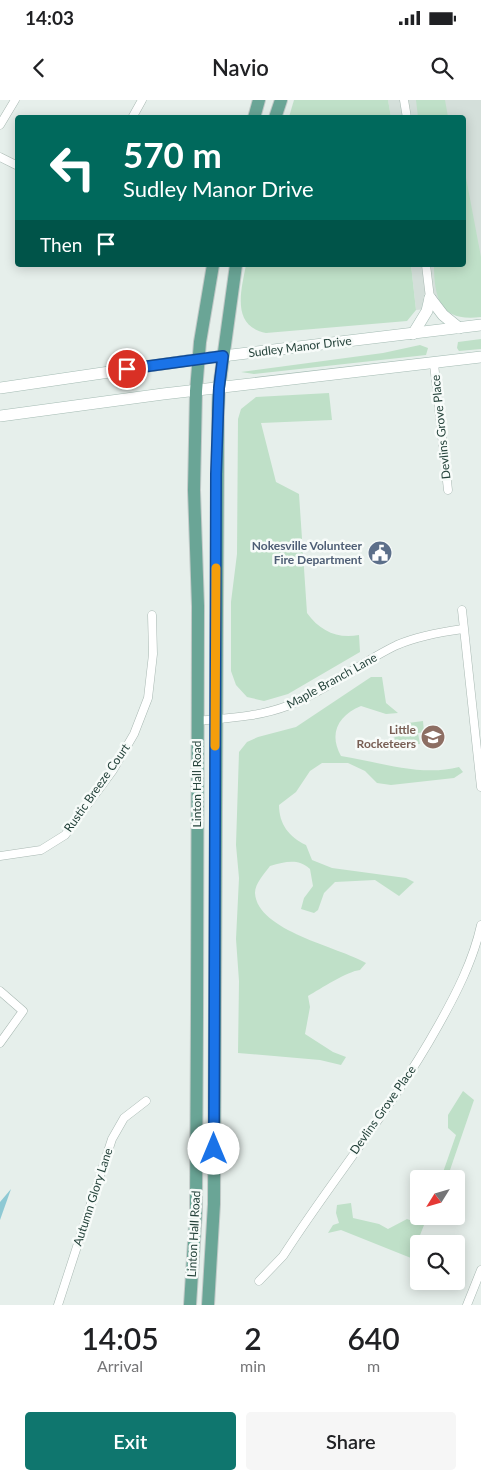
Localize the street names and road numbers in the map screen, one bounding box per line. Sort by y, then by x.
street label: Sudley Manor Drive [247,333,352,360]
street label: Devlins Grove Place [428,374,453,480]
street label: Maple Branch Lane [284,649,380,712]
street label: Rustic Breeze Court [60,740,133,835]
street label: Linton Hall Road [189,741,204,827]
street label: Devlins Grove Place [346,1062,419,1157]
street label: Autumn Glory Lane [70,1146,115,1248]
street label: Linton Hall Road [184,1190,203,1278]

